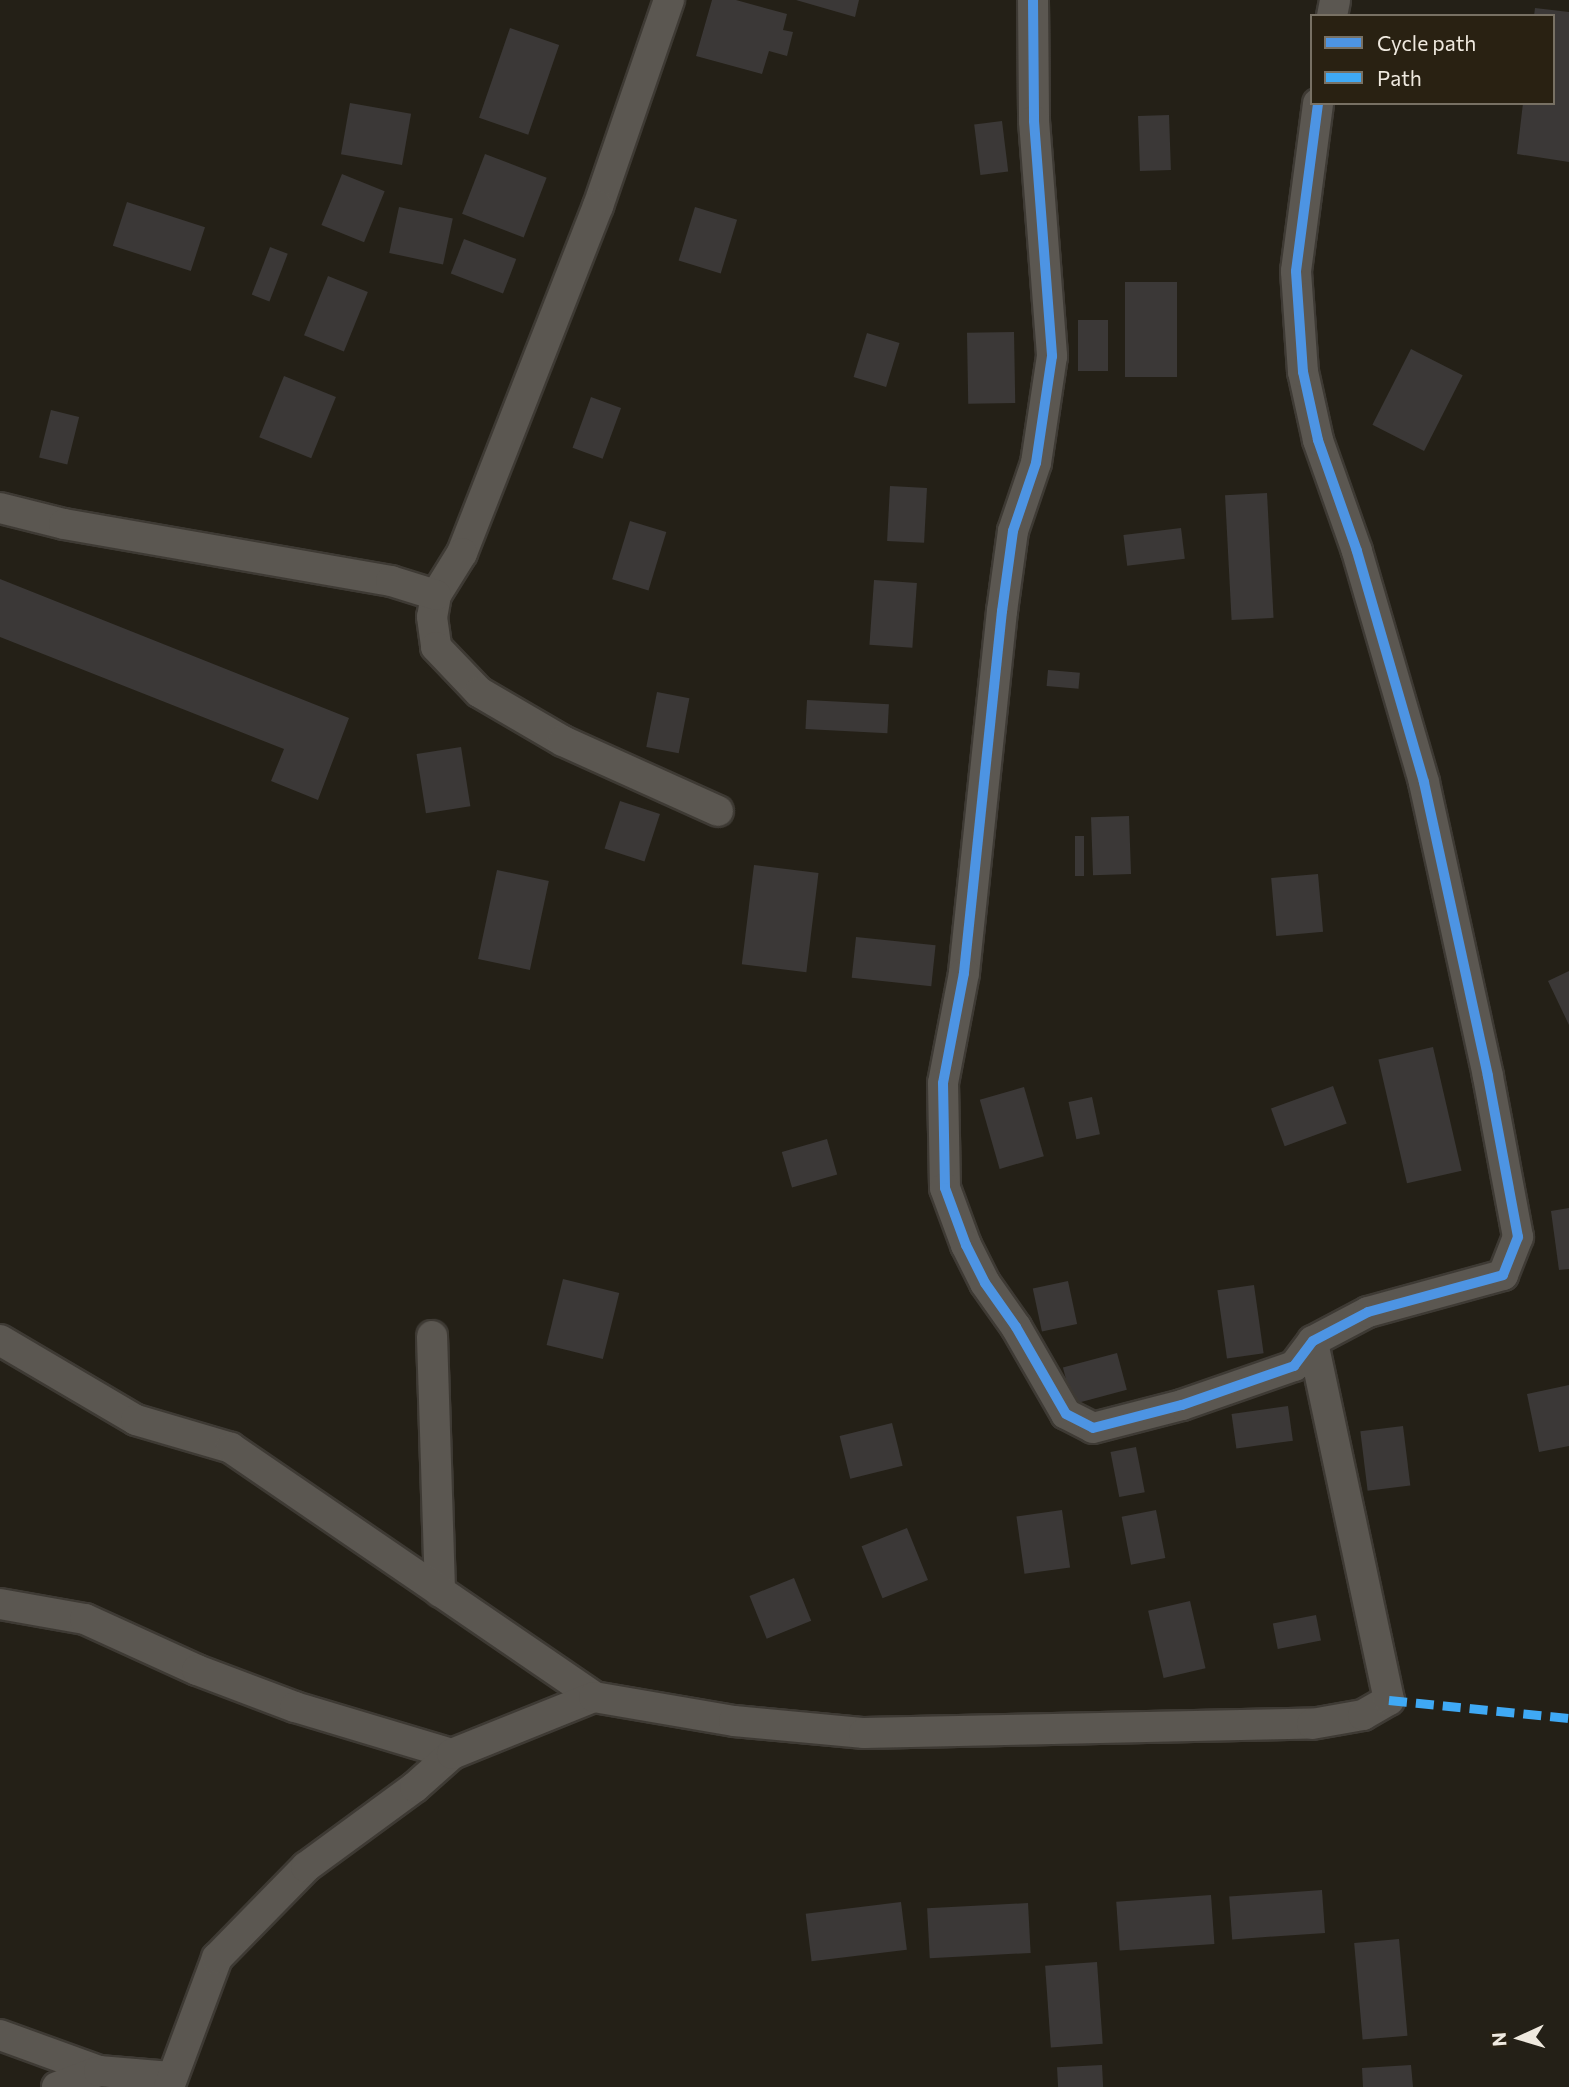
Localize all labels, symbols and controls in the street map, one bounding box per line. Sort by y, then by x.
legend [1310,14,1555,105]
text: Cycle path [1377,30,1476,55]
text: Path [1377,65,1422,90]
north arrow [1485,2003,1555,2073]
text: N [1487,2032,1511,2047]

